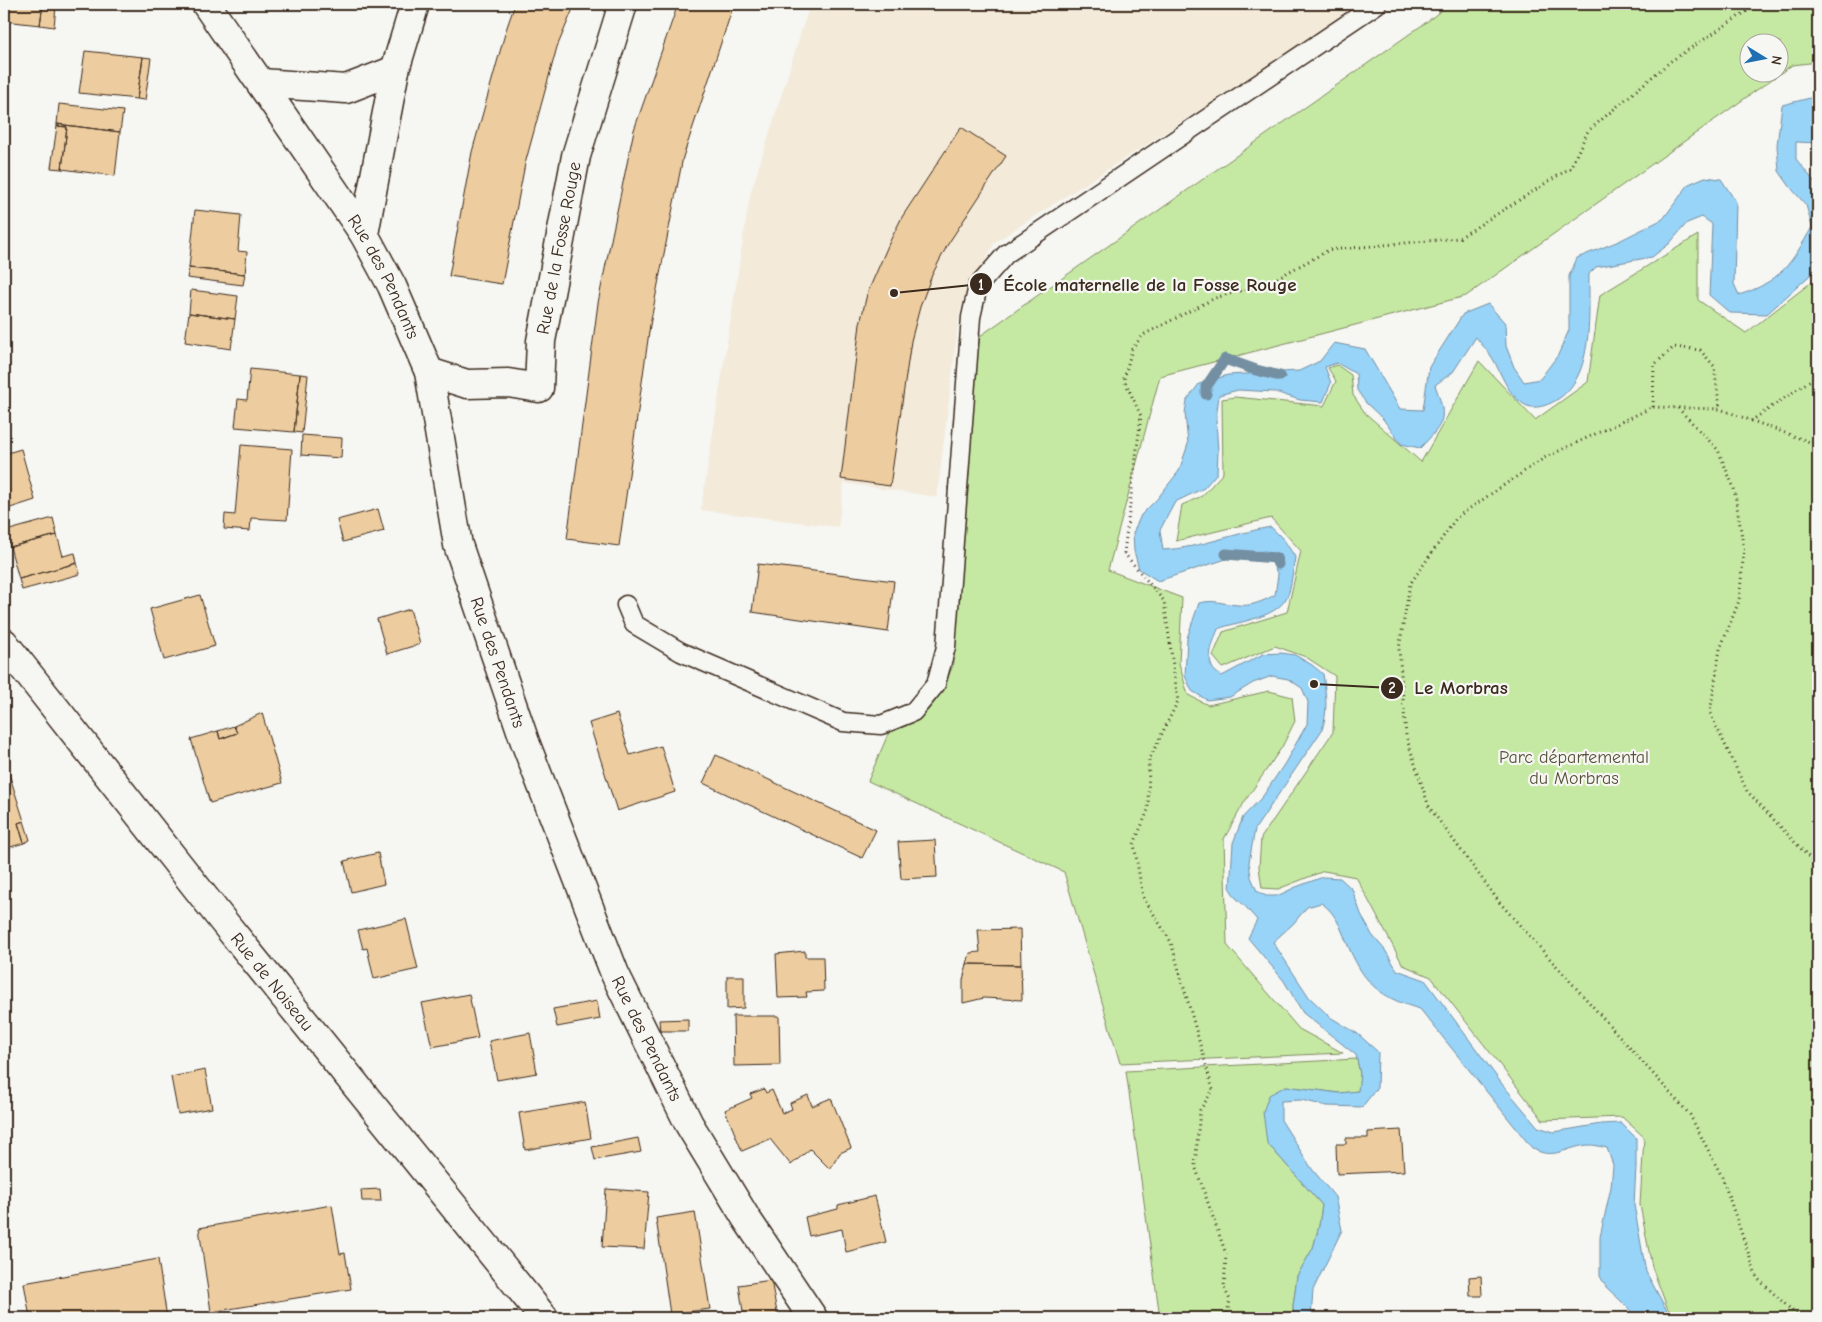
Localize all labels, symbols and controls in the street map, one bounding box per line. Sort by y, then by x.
north arrow [1740,32,1790,82]
text: N [1767,54,1785,66]
street label: Rue de la Fosse Rouge [532,160,586,336]
street label: Rue des Pendants [343,211,423,342]
callout: École maternelle de la Fosse Rouge [969,267,1307,301]
text: École maternelle de la Fosse Rouge [1003,274,1297,296]
text: 1 [978,276,984,294]
street label: Rue des Pendants [465,594,529,731]
callout: Le Morbras [1379,671,1518,705]
text: Le Morbras [1414,677,1508,699]
text: 2 [1388,679,1396,697]
park label: Parc départemental du Morbras [1499,747,1649,789]
street label: Rue de Noiseau [226,929,318,1035]
street label: Rue des Pendants [607,973,686,1105]

